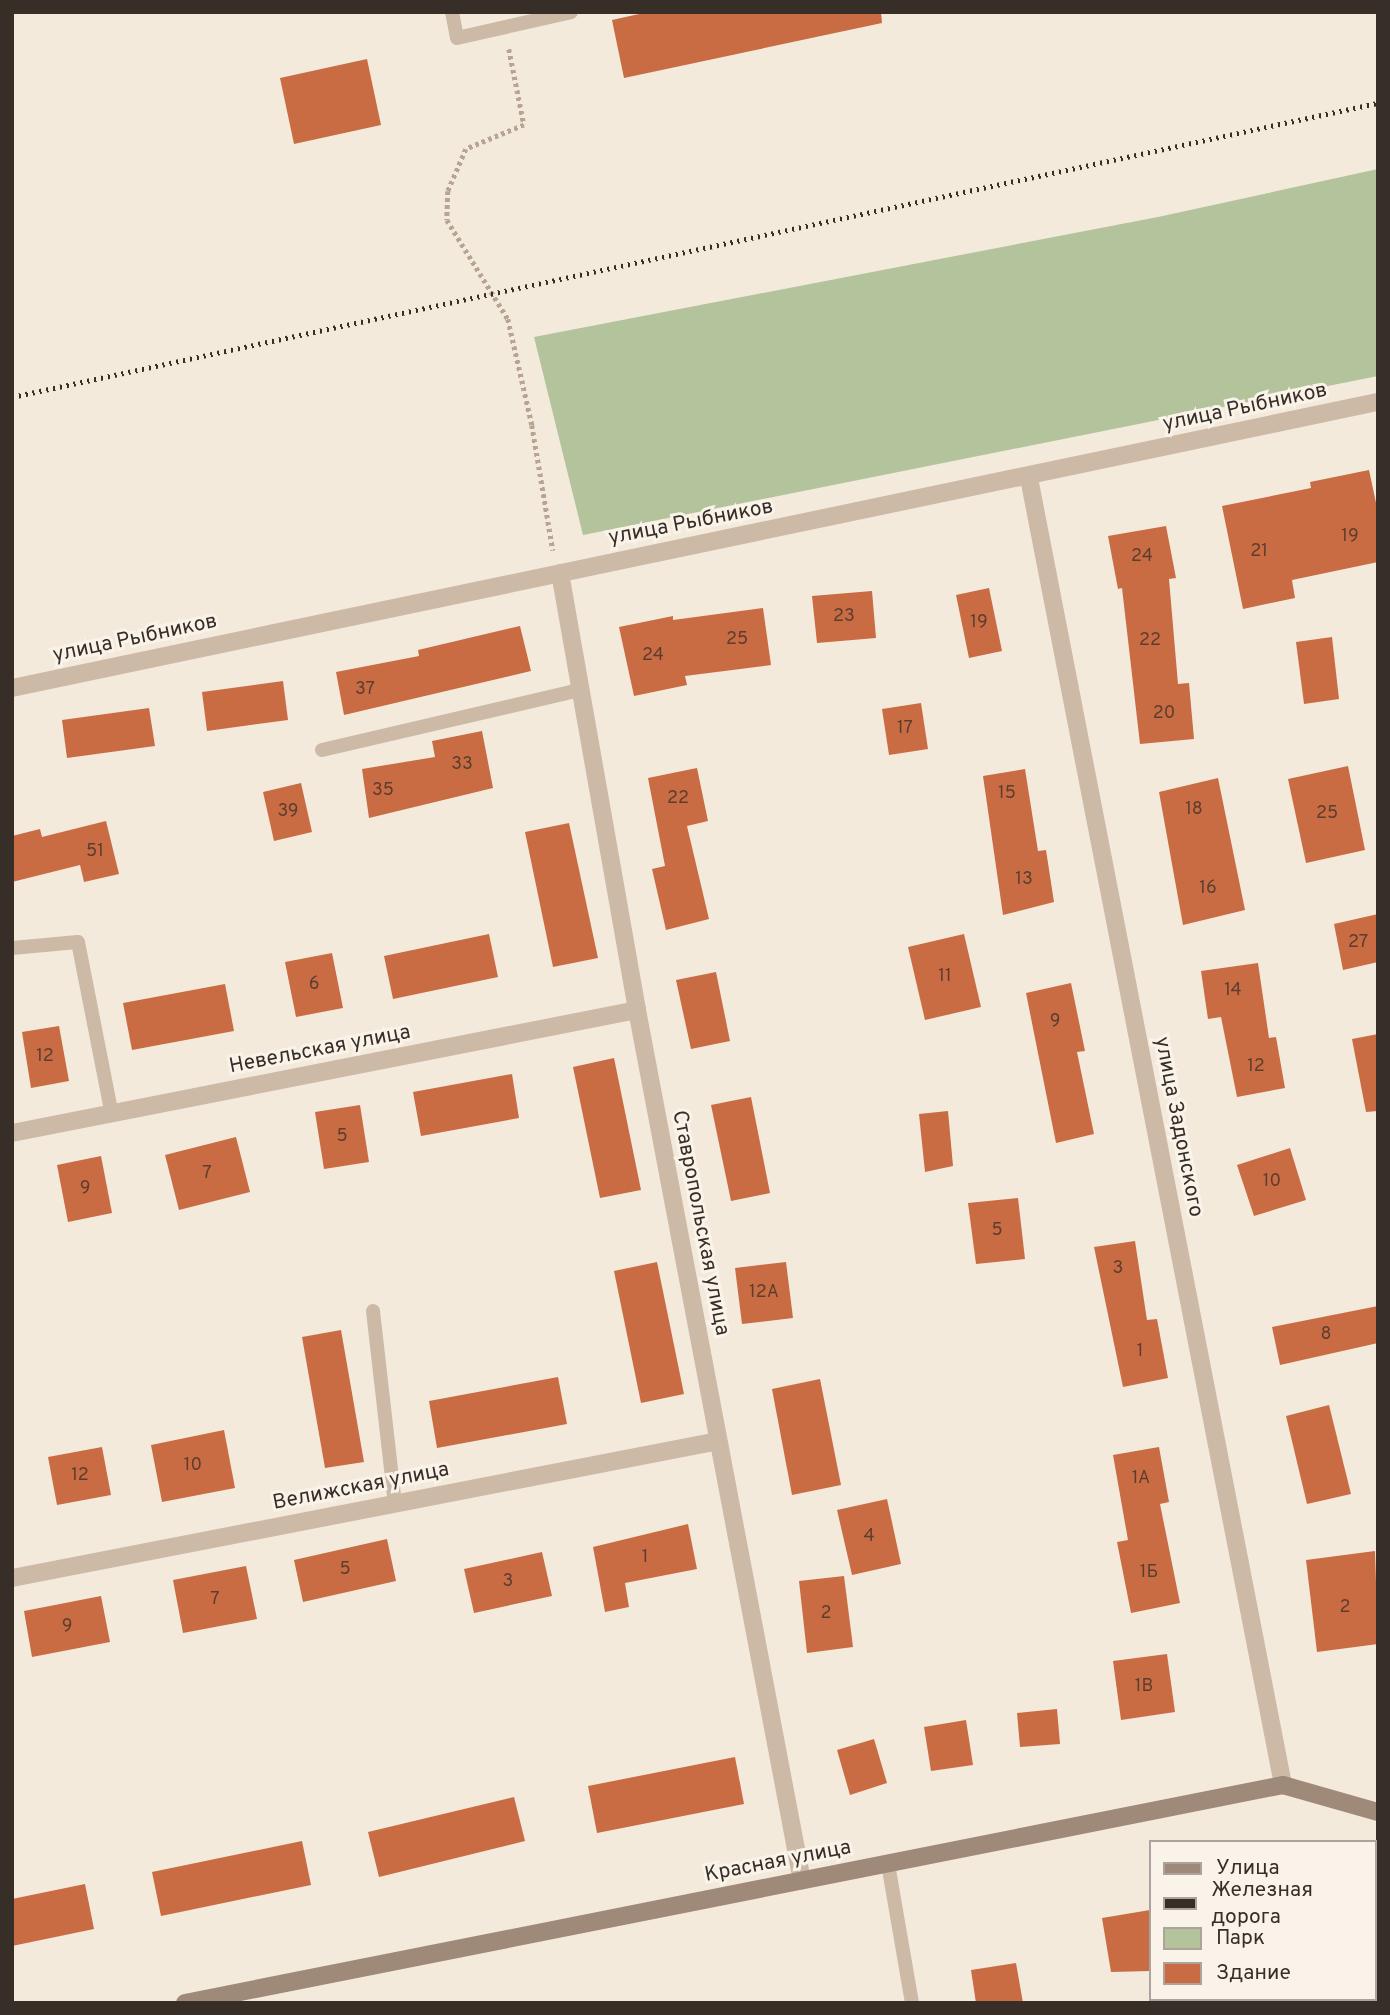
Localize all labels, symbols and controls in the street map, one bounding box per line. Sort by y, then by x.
street label: улица Рыбников [1160,378,1330,438]
street label: улица Рыбников [606,495,776,551]
house number: 19 [1341,526,1359,548]
house number: 21 [1250,541,1268,563]
house number: 24 [1131,546,1153,568]
house number: 23 [833,606,855,628]
street label: улица Рыбников [50,609,220,669]
house number: 19 [970,612,988,634]
house number: 25 [726,629,748,651]
house number: 22 [1139,630,1161,652]
house number: 24 [642,645,664,667]
house number: 37 [355,679,375,701]
house number: 20 [1153,703,1175,725]
house number: 17 [897,718,913,740]
house number: 33 [451,754,473,776]
house number: 35 [372,780,394,802]
house number: 15 [998,783,1016,805]
house number: 22 [667,788,689,810]
house number: 18 [1185,799,1203,821]
house number: 39 [277,801,299,823]
house number: 25 [1316,803,1338,825]
house number: 51 [86,841,104,863]
house number: 13 [1015,869,1033,891]
house number: 16 [1199,878,1217,900]
house number: 27 [1348,932,1368,954]
house number: 11 [938,966,952,988]
house number: 6 [309,974,319,996]
house number: 14 [1224,980,1242,1002]
house number: 9 [1050,1011,1060,1033]
street label: Невельская улица [227,1020,413,1080]
street label: улица Задонского [1148,1035,1208,1219]
house number: 12 [36,1046,54,1068]
house number: 12 [1247,1056,1265,1078]
street label: Ставропольская улица [666,1108,734,1338]
house number: 5 [336,1126,348,1148]
house number: 7 [202,1163,212,1185]
house number: 10 [1263,1171,1281,1193]
house number: 9 [80,1178,90,1200]
house number: 5 [991,1220,1003,1242]
house number: 3 [1113,1258,1123,1280]
house number: 12А [749,1282,779,1304]
house number: 8 [1321,1324,1331,1346]
house number: 1 [1137,1341,1143,1363]
house number: 10 [184,1455,202,1477]
street label: Велижская улица [271,1458,451,1516]
house number: 12 [71,1465,89,1487]
house number: 1А [1132,1468,1150,1490]
house number: 4 [863,1526,875,1548]
house number: 1 [642,1547,648,1569]
house number: 5 [339,1559,351,1581]
house number: 1Б [1140,1562,1158,1584]
house number: 3 [503,1571,513,1593]
house number: 7 [210,1589,220,1611]
house number: 2 [1339,1597,1351,1619]
house number: 2 [820,1603,832,1625]
house number: 9 [62,1616,72,1638]
house number: 1В [1135,1676,1153,1698]
street label: Красная улица [703,1835,853,1889]
legend [1148,1840,1376,2001]
text: Улица [1216,1855,1280,1882]
text: Железная дорога [1211,1877,1313,1931]
text: Парк [1216,1925,1265,1952]
text: Здание [1216,1960,1291,1987]

